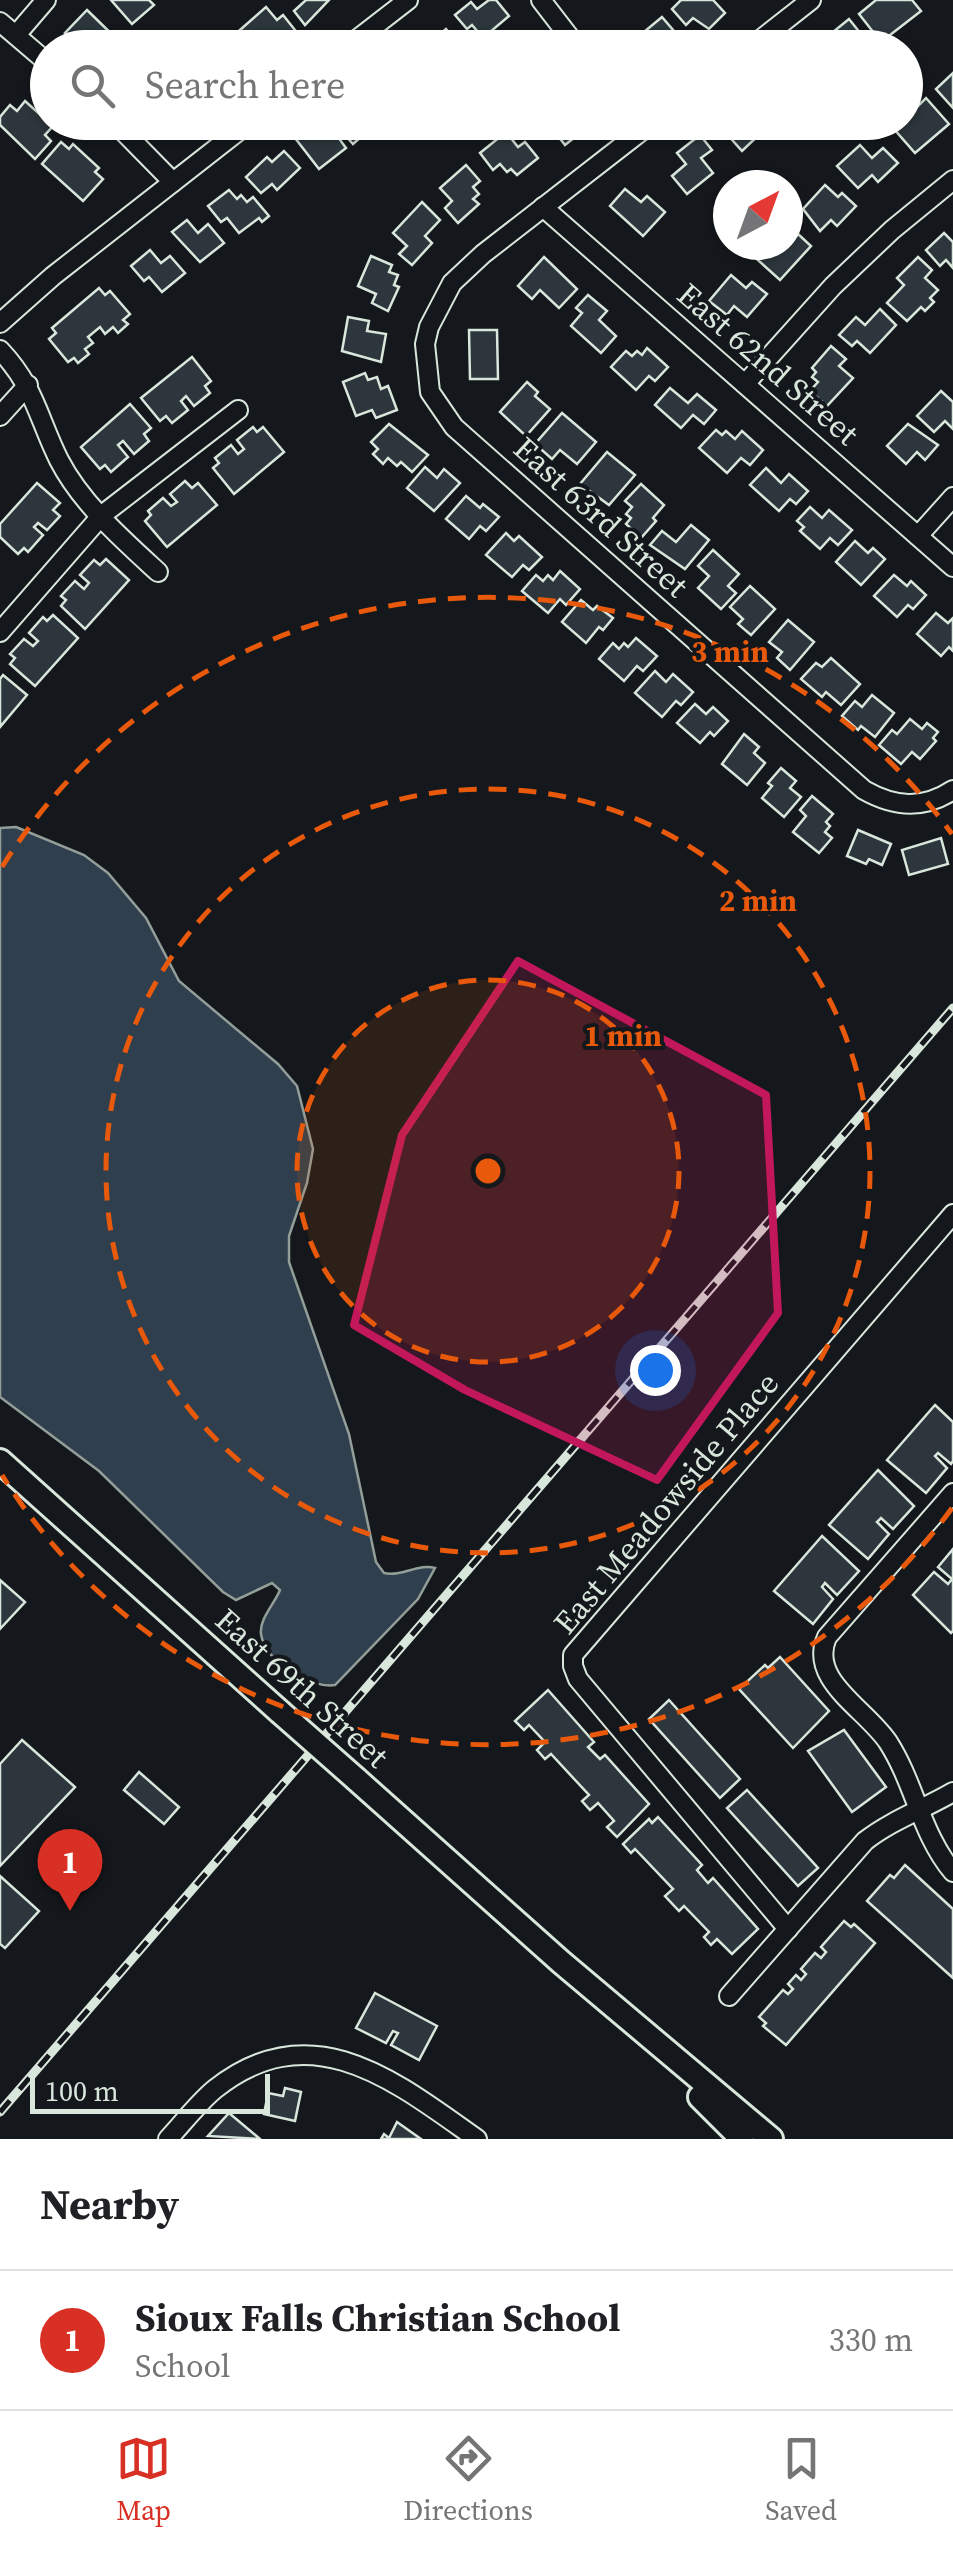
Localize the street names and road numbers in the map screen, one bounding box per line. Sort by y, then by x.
street label: East 62nd Street [668,273,869,455]
street label: East 63rd Street [504,427,698,608]
street label: East Meadowside Place [543,1363,789,1643]
street label: East 69th Street [206,1598,399,1778]

